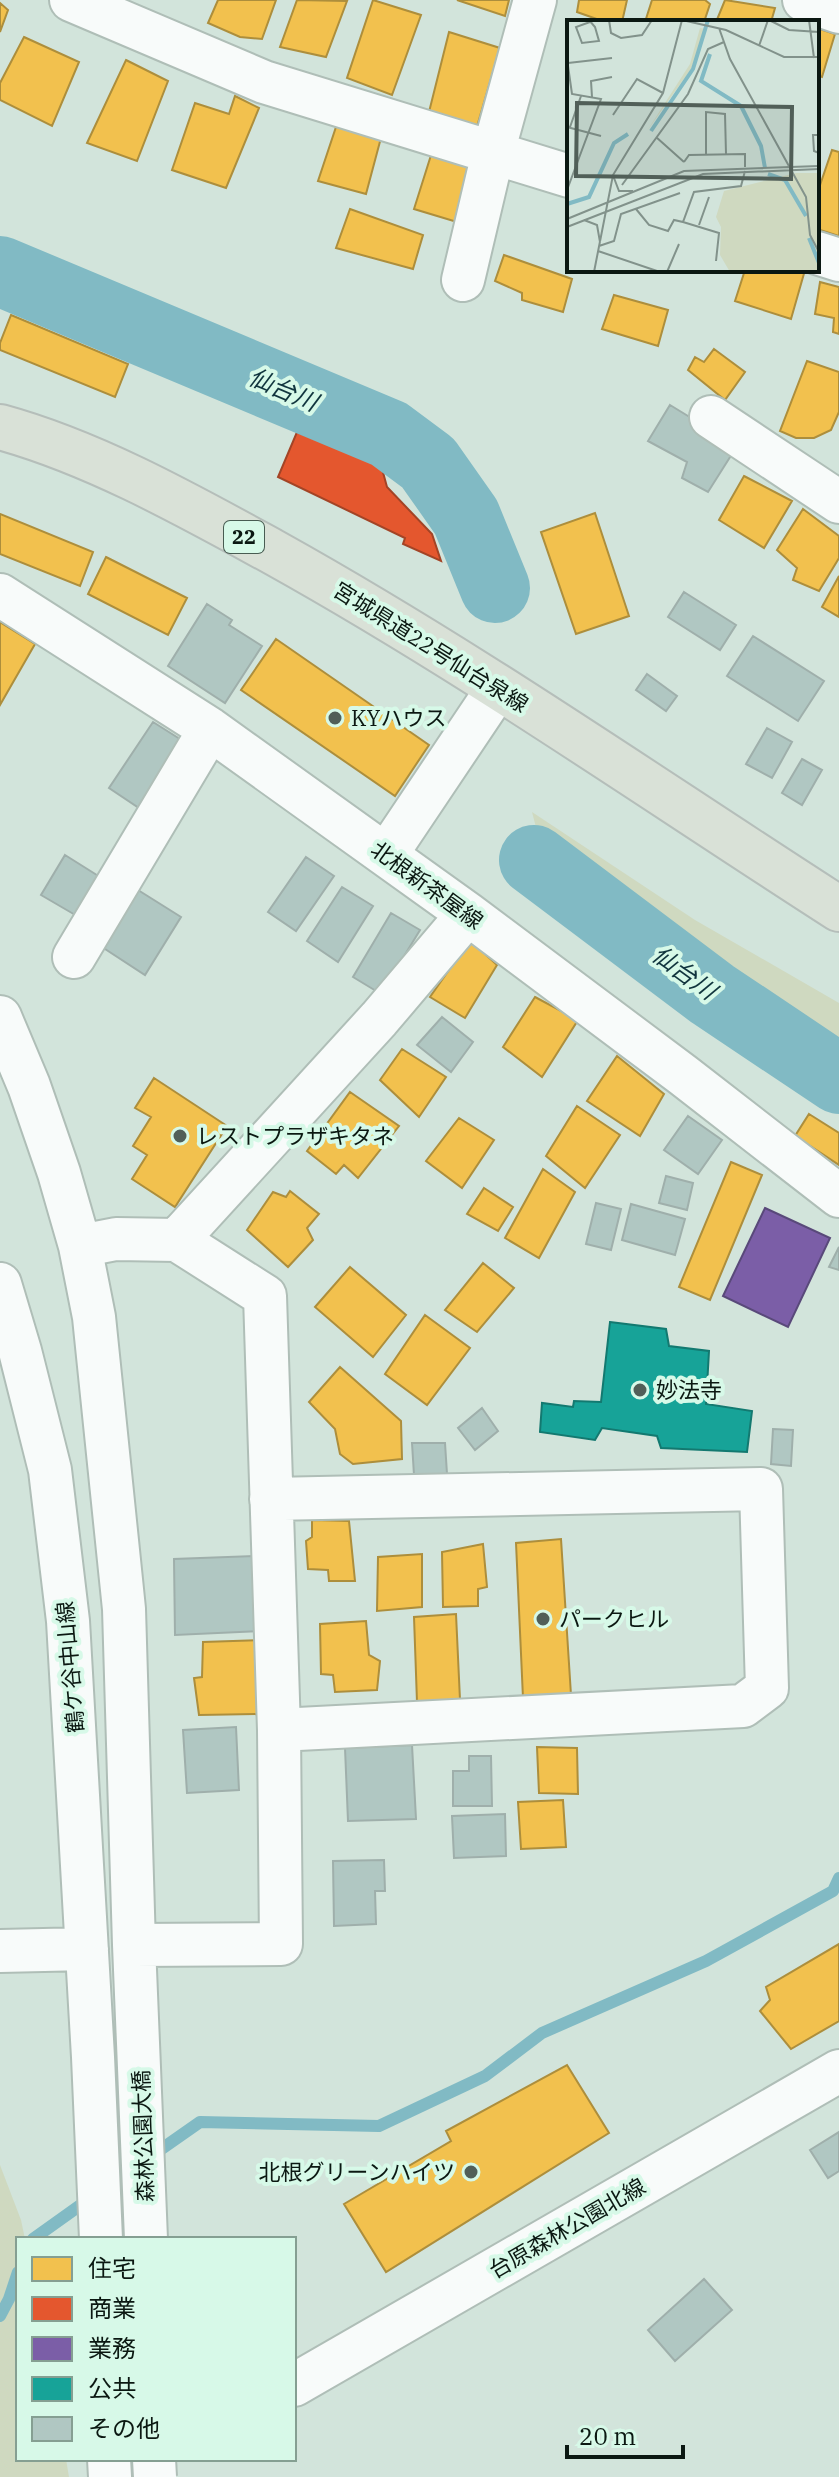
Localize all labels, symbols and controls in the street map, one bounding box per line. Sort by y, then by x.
inset map [567,20,819,272]
water label: 仙台川 [244,360,326,419]
road number: 22 [224,521,264,553]
street label: 宮城県道22号仙台泉線 [328,575,534,718]
place label: KYハウス [351,703,447,732]
marker: KYハウス [326,709,344,727]
street label: 北根新茶屋線 [365,834,489,935]
water label: 仙台川 [646,938,726,1008]
place label: レストプラザキタネ [196,1121,394,1150]
marker: レストプラザキタネ [171,1127,189,1145]
place label: 妙法寺 [656,1375,722,1404]
marker: 妙法寺 [631,1381,649,1399]
street label: 鶴ケ谷中山線 [49,1600,90,1734]
place label: パークヒル [559,1604,669,1633]
marker: パークヒル [534,1610,552,1628]
street label: 森林公園大橋 [126,2070,159,2202]
place label: 北根グリーンハイツ [259,2157,455,2186]
marker: 北根グリーンハイツ [462,2163,480,2181]
street label: 台原森林公園北線 [483,2171,650,2284]
legend [16,2237,296,2461]
text: 住宅 [88,2252,136,2284]
text: 商業 [88,2292,136,2324]
text: 業務 [88,2332,136,2364]
text: 公共 [88,2372,136,2404]
scale bar [567,2409,683,2459]
text: その他 [88,2412,160,2444]
text: 20 m [579,2420,636,2452]

